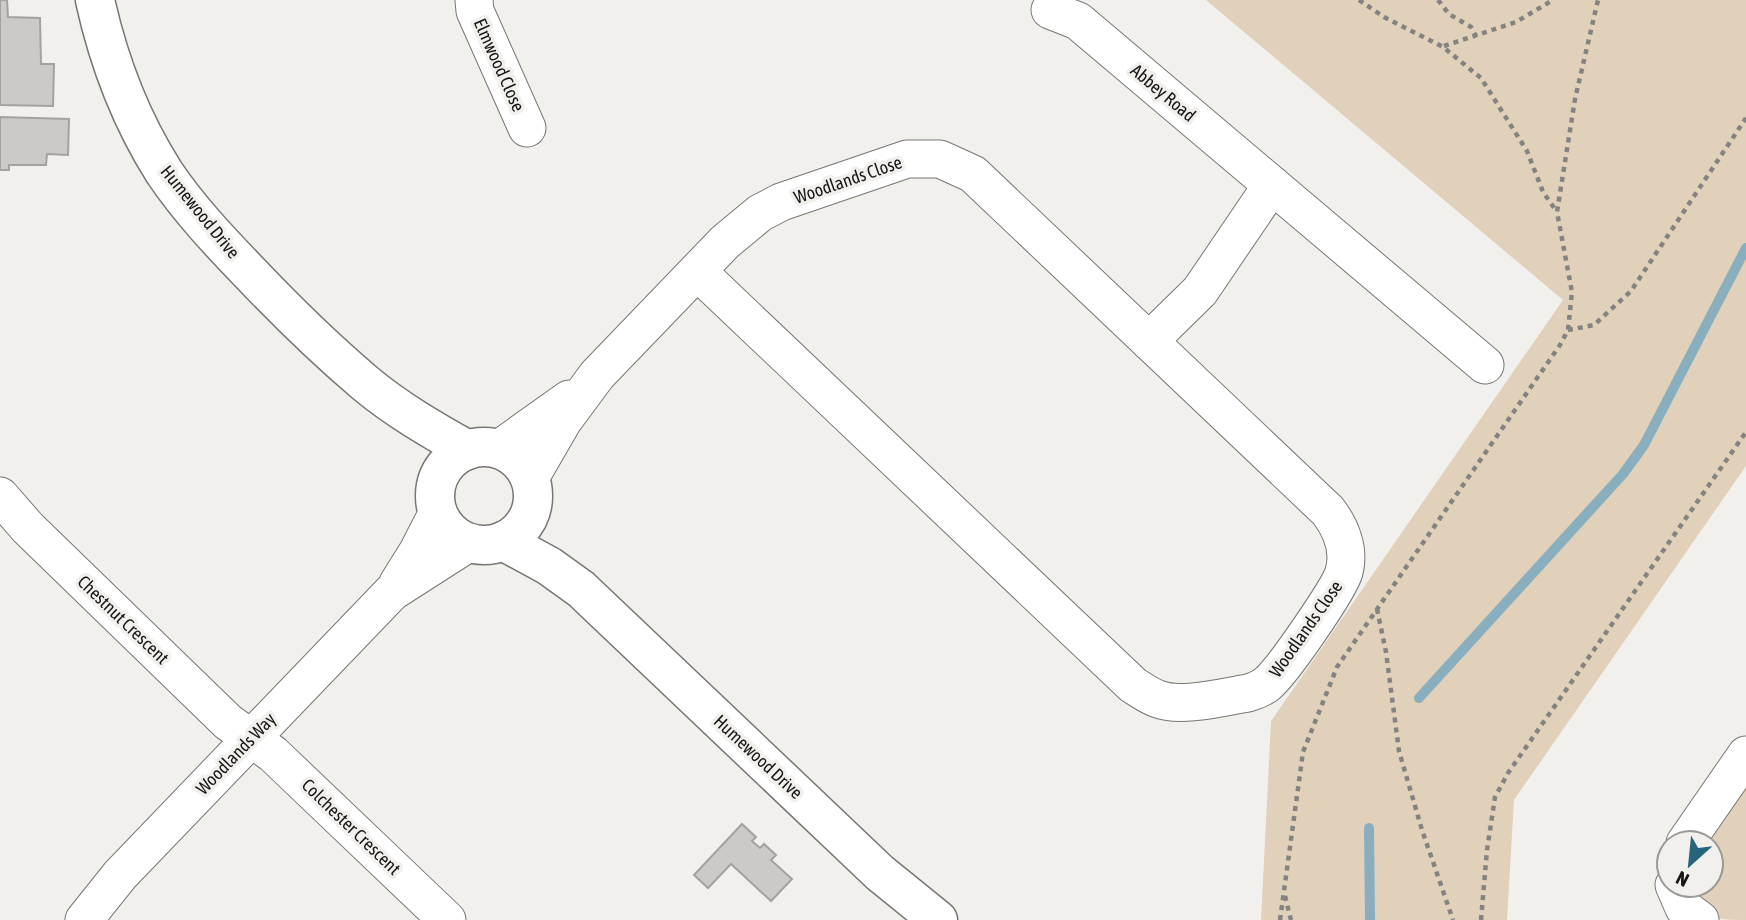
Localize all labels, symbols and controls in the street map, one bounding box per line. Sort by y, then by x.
street label: Elmwood Close [470,15,529,115]
street label: Abbey Road [1127,59,1200,126]
street label: Woodlands Close [791,151,905,208]
street label: Humewood Drive [157,161,244,262]
street label: Chestnut Crescent [74,571,173,668]
street label: Woodlands Close [1265,576,1347,681]
street label: Woodlands Way [191,708,280,799]
street label: Humewood Drive [710,710,807,803]
street label: Colchester Crescent [298,774,405,879]
north arrow [1655,829,1725,899]
text: N [1672,867,1692,891]

